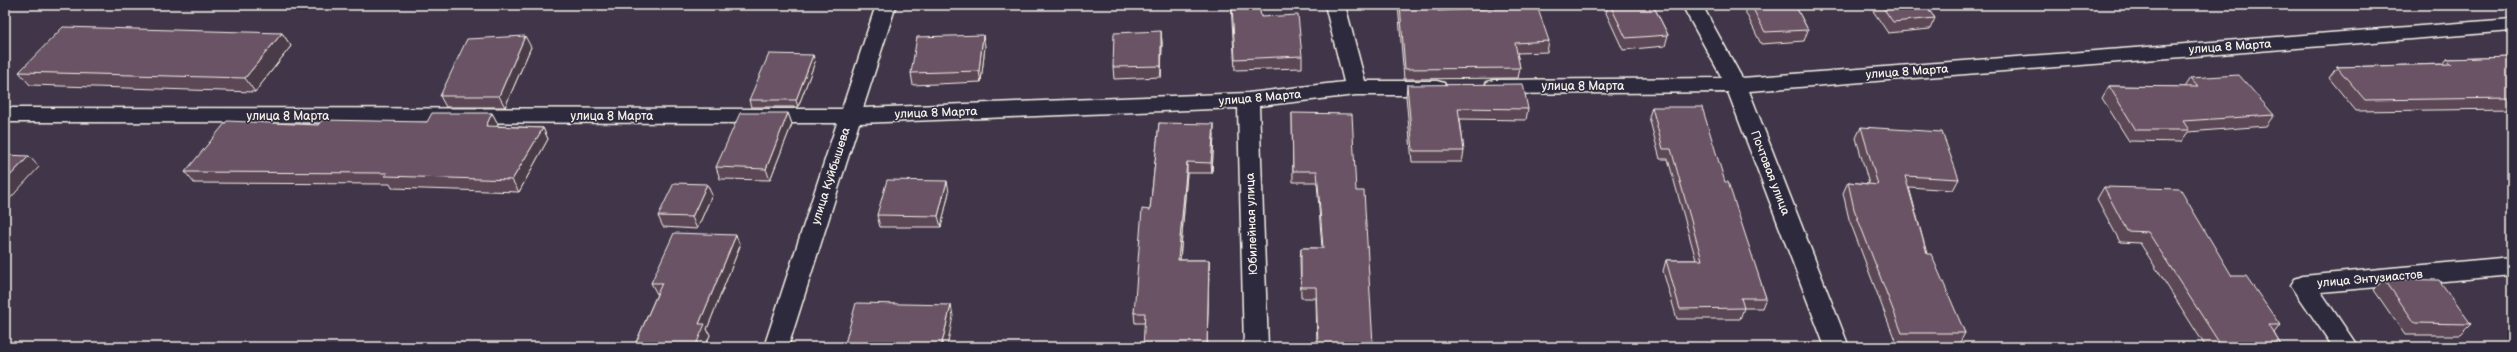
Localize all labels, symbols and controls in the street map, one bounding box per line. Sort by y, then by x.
street label: улица 8 Марта [2188,37,2272,57]
street label: улица 8 Марта [1865,62,1949,82]
street label: улица 8 Марта [1542,79,1624,94]
street label: улица 8 Марта [1218,87,1302,109]
street label: улица 8 Марта [894,104,978,122]
street label: улица 8 Марта [247,109,329,124]
street label: улица 8 Марта [571,109,653,124]
street label: улица Куйбышева [808,126,854,226]
street label: Почтовая улица [1747,129,1793,217]
street label: Юбилейная улица [1243,173,1261,275]
street label: улица Энтузиастов [2317,267,2424,291]

